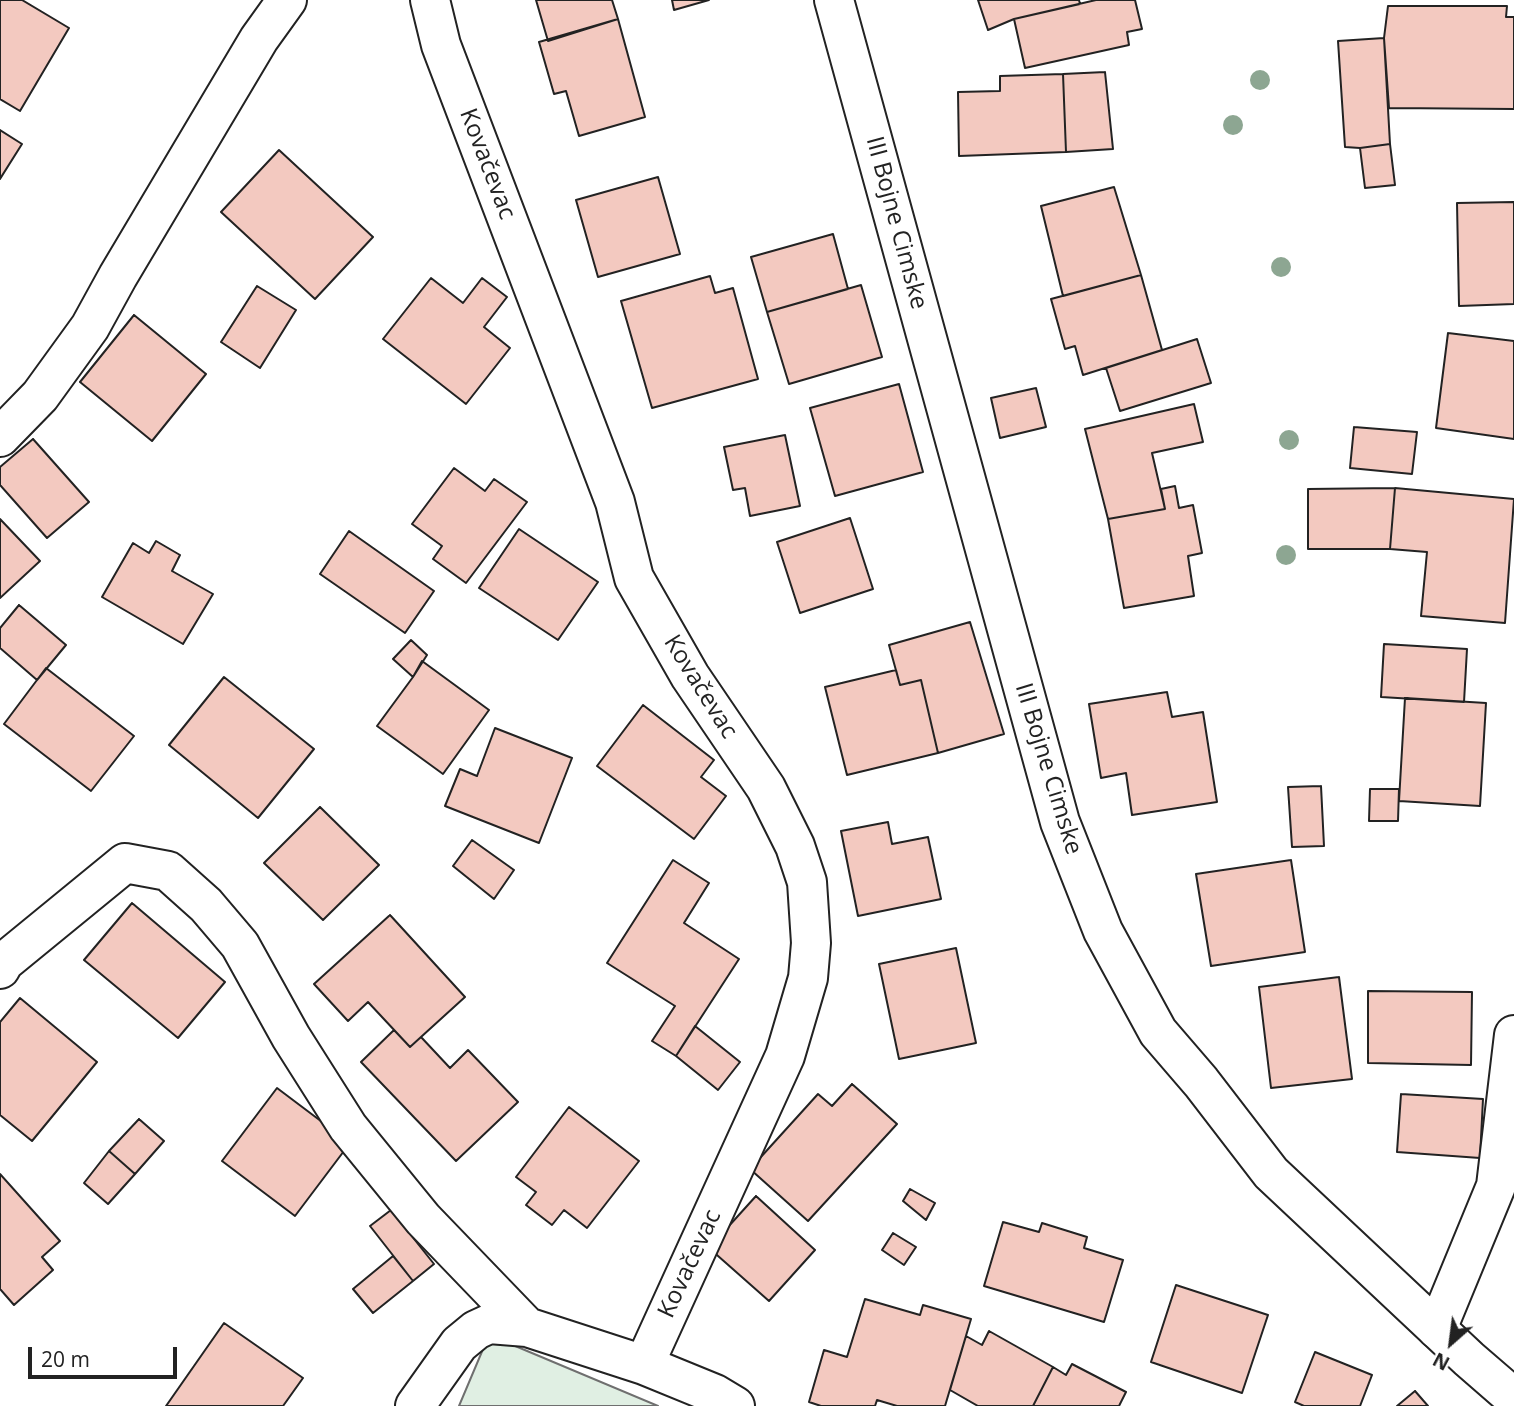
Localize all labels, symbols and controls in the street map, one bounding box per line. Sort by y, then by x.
street label: Kovačevac [453,105,521,223]
street label: III Bojne Cimske [859,133,933,313]
street label: Kovačevac [657,630,743,744]
street label: III Bojne Cimske [1008,680,1088,858]
street label: Kovačevac [652,1205,728,1323]
north arrow [1416,1308,1486,1378]
scale bar [32,1332,180,1376]
text: 20 m [41,1345,90,1373]
text: N [1428,1346,1454,1377]

